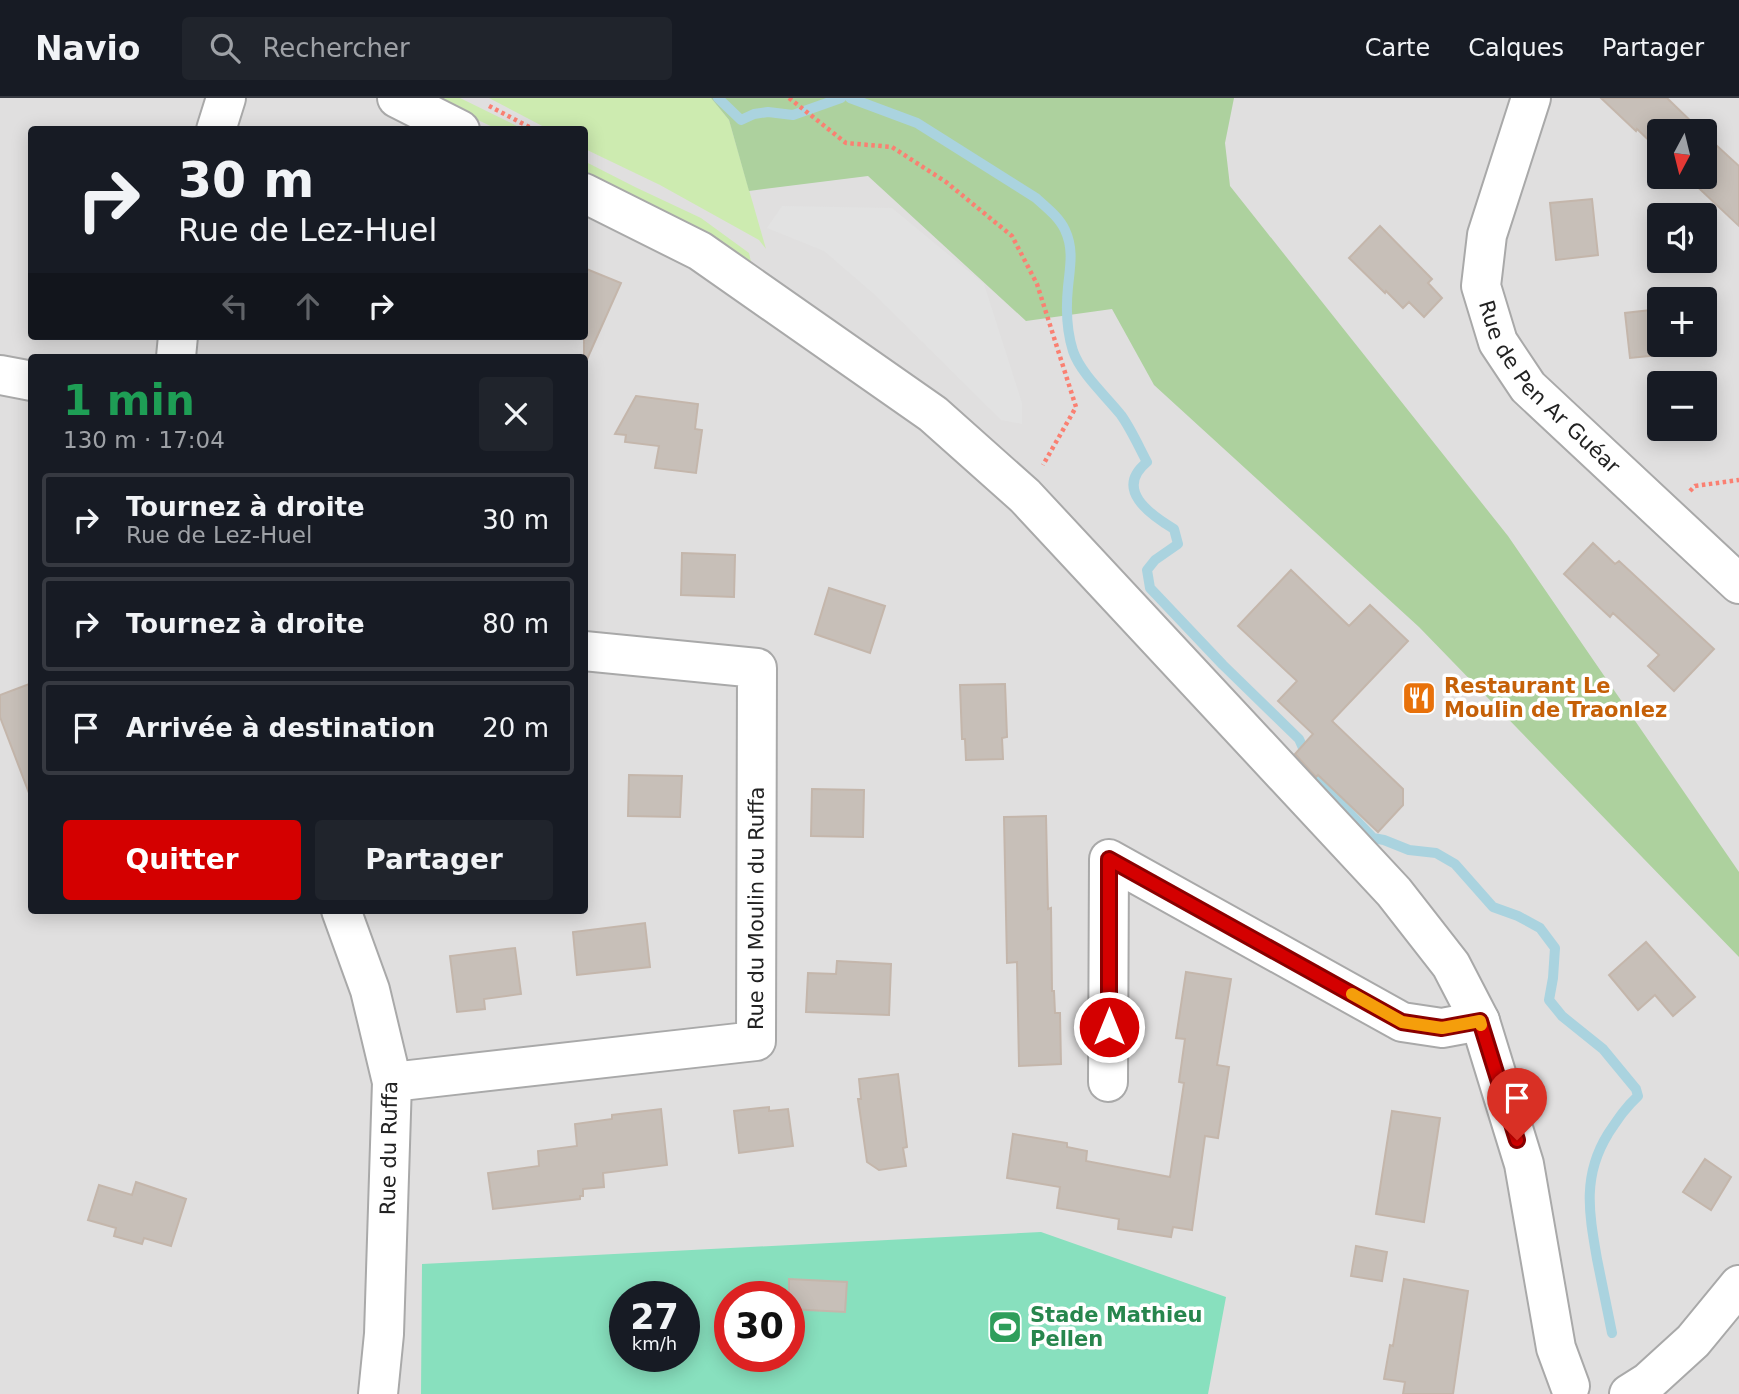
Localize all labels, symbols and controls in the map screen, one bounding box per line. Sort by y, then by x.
search box [182,17,672,80]
text: Navio [35,29,140,68]
icon: search [206,29,244,67]
text: Rechercher [262,33,410,63]
text: Carte [1365,34,1430,62]
text: Calques [1468,34,1564,62]
text: Partager [1602,34,1704,62]
north arrow [1647,119,1717,189]
map controls [1647,119,1717,441]
text: 30 m [178,152,314,209]
icon: right [63,154,154,245]
button: sound [1647,203,1717,273]
text: Rue de Lez-Huel [178,211,437,249]
icon: left [216,287,254,325]
icon: ahead [289,287,327,325]
icon: right [362,287,400,325]
button: + [1647,287,1717,357]
street label: Rue de Pen Ar Guéar [1474,298,1625,479]
button: − [1647,371,1717,441]
text: 1 min [63,376,195,425]
button: close [479,377,553,451]
text: 130 m · 17:04 [63,427,225,453]
text: Tournez à droite [126,492,365,522]
icon: right [67,501,105,539]
text: 30 m [482,505,549,535]
text: Rue de Lez-Huel [126,522,312,548]
icon: right [67,605,105,643]
text: Tournez à droite [126,609,365,639]
text: 80 m [482,609,549,639]
place label: Restaurant Le Moulin de Traonlez [1444,674,1667,722]
restaurant icon: Restaurant Le Moulin de Traonlez [1400,679,1438,717]
icon: arrive [67,709,105,747]
text: Arrivée à destination [126,713,435,743]
text: 20 m [482,713,549,743]
street label: Rue du Moulin du Ruffa [744,786,769,1030]
button: Quitter [63,820,301,900]
button: Partager [315,820,553,900]
position arrow [1072,990,1146,1064]
pin [1487,1068,1547,1140]
icon: arrive [1498,1079,1536,1117]
street label: Rue du Ruffa [376,1081,402,1215]
speed limit sign: 30 [714,1281,805,1372]
text: 27 [630,1297,679,1337]
place label: Stade Mathieu Pellen [1030,1303,1202,1351]
sports icon: Stade Mathieu Pellen [986,1308,1024,1346]
text: km/h [632,1333,677,1354]

